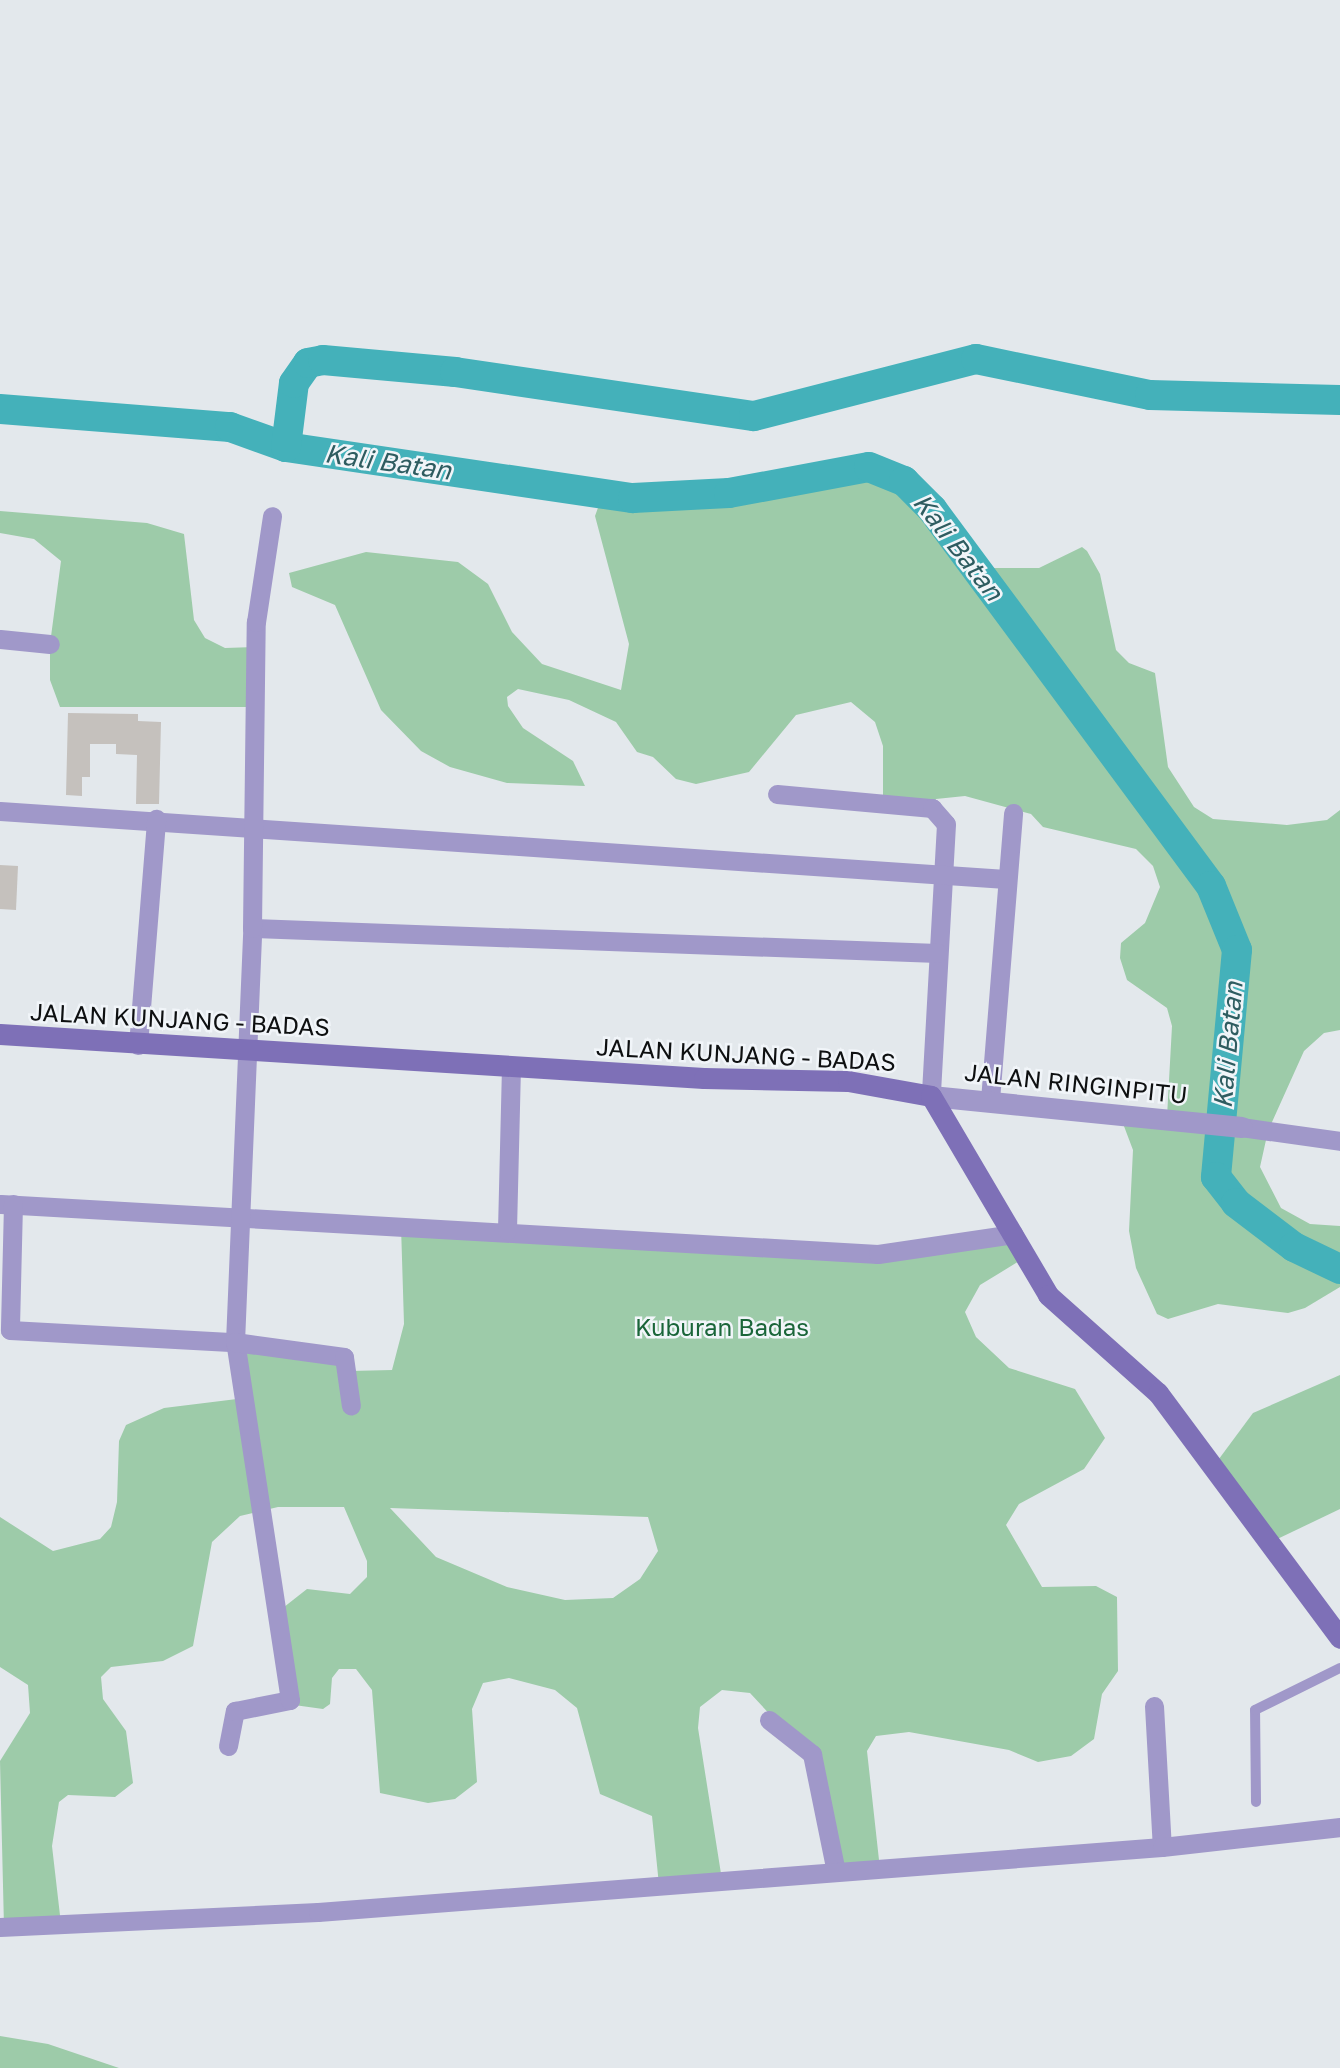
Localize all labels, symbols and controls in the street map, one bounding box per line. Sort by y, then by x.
water label: Kali Batan [323,438,453,486]
water label: Kali Batan [907,487,1009,607]
water label: Kali Batan [1207,980,1249,1110]
street label: JALAN KUNJANG - BADAS [30,997,330,1041]
street label: JALAN KUNJANG - BADAS [596,1032,896,1076]
street label: JALAN RINGINPITU [963,1057,1189,1109]
park label: Kuburan Badas [635,1313,809,1341]

